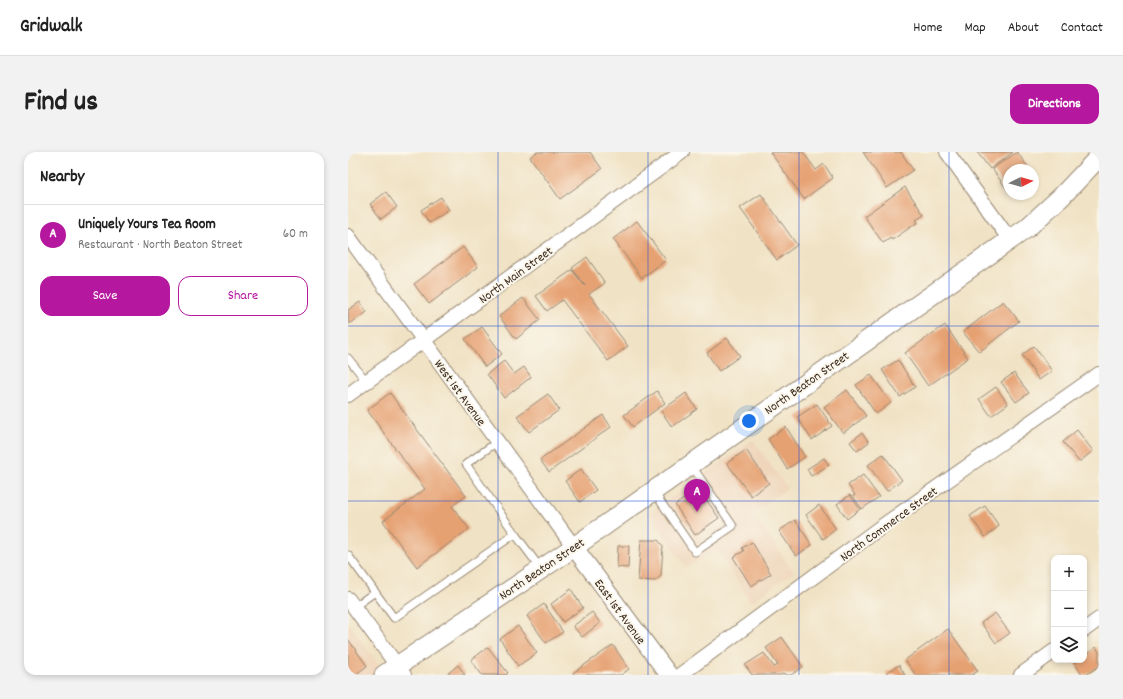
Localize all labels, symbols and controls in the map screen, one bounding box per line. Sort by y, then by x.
text: Gridwalk [20,14,83,41]
text: Home [913,18,942,38]
text: Map [964,18,986,38]
text: About [1008,18,1039,38]
text: Contact [1061,18,1103,38]
text: Find us [24,84,98,124]
button: Directions [1010,84,1099,124]
north arrow [1003,164,1039,200]
text: Nearby [40,166,84,190]
text: Uniquely Yours Tea Room [78,214,216,236]
text: A [49,225,57,244]
text: 60 m [283,225,308,244]
text: Restaurant · North Beaton Street [78,236,243,255]
street label: North Main Street [476,243,558,309]
button: Save [40,276,170,316]
button: Share [178,276,308,316]
street label: North Beaton Street [761,348,854,420]
street label: West 1st Avenue [428,356,490,431]
your location [739,411,759,431]
pin: A [684,479,710,512]
street label: North Commerce Street [837,483,942,567]
street label: North Beaton Street [496,534,589,606]
map controls [1051,555,1087,663]
button: + [1051,555,1087,591]
street label: East 1st Avenue [589,576,649,649]
button: − [1051,591,1087,627]
button: layers [1051,627,1087,663]

